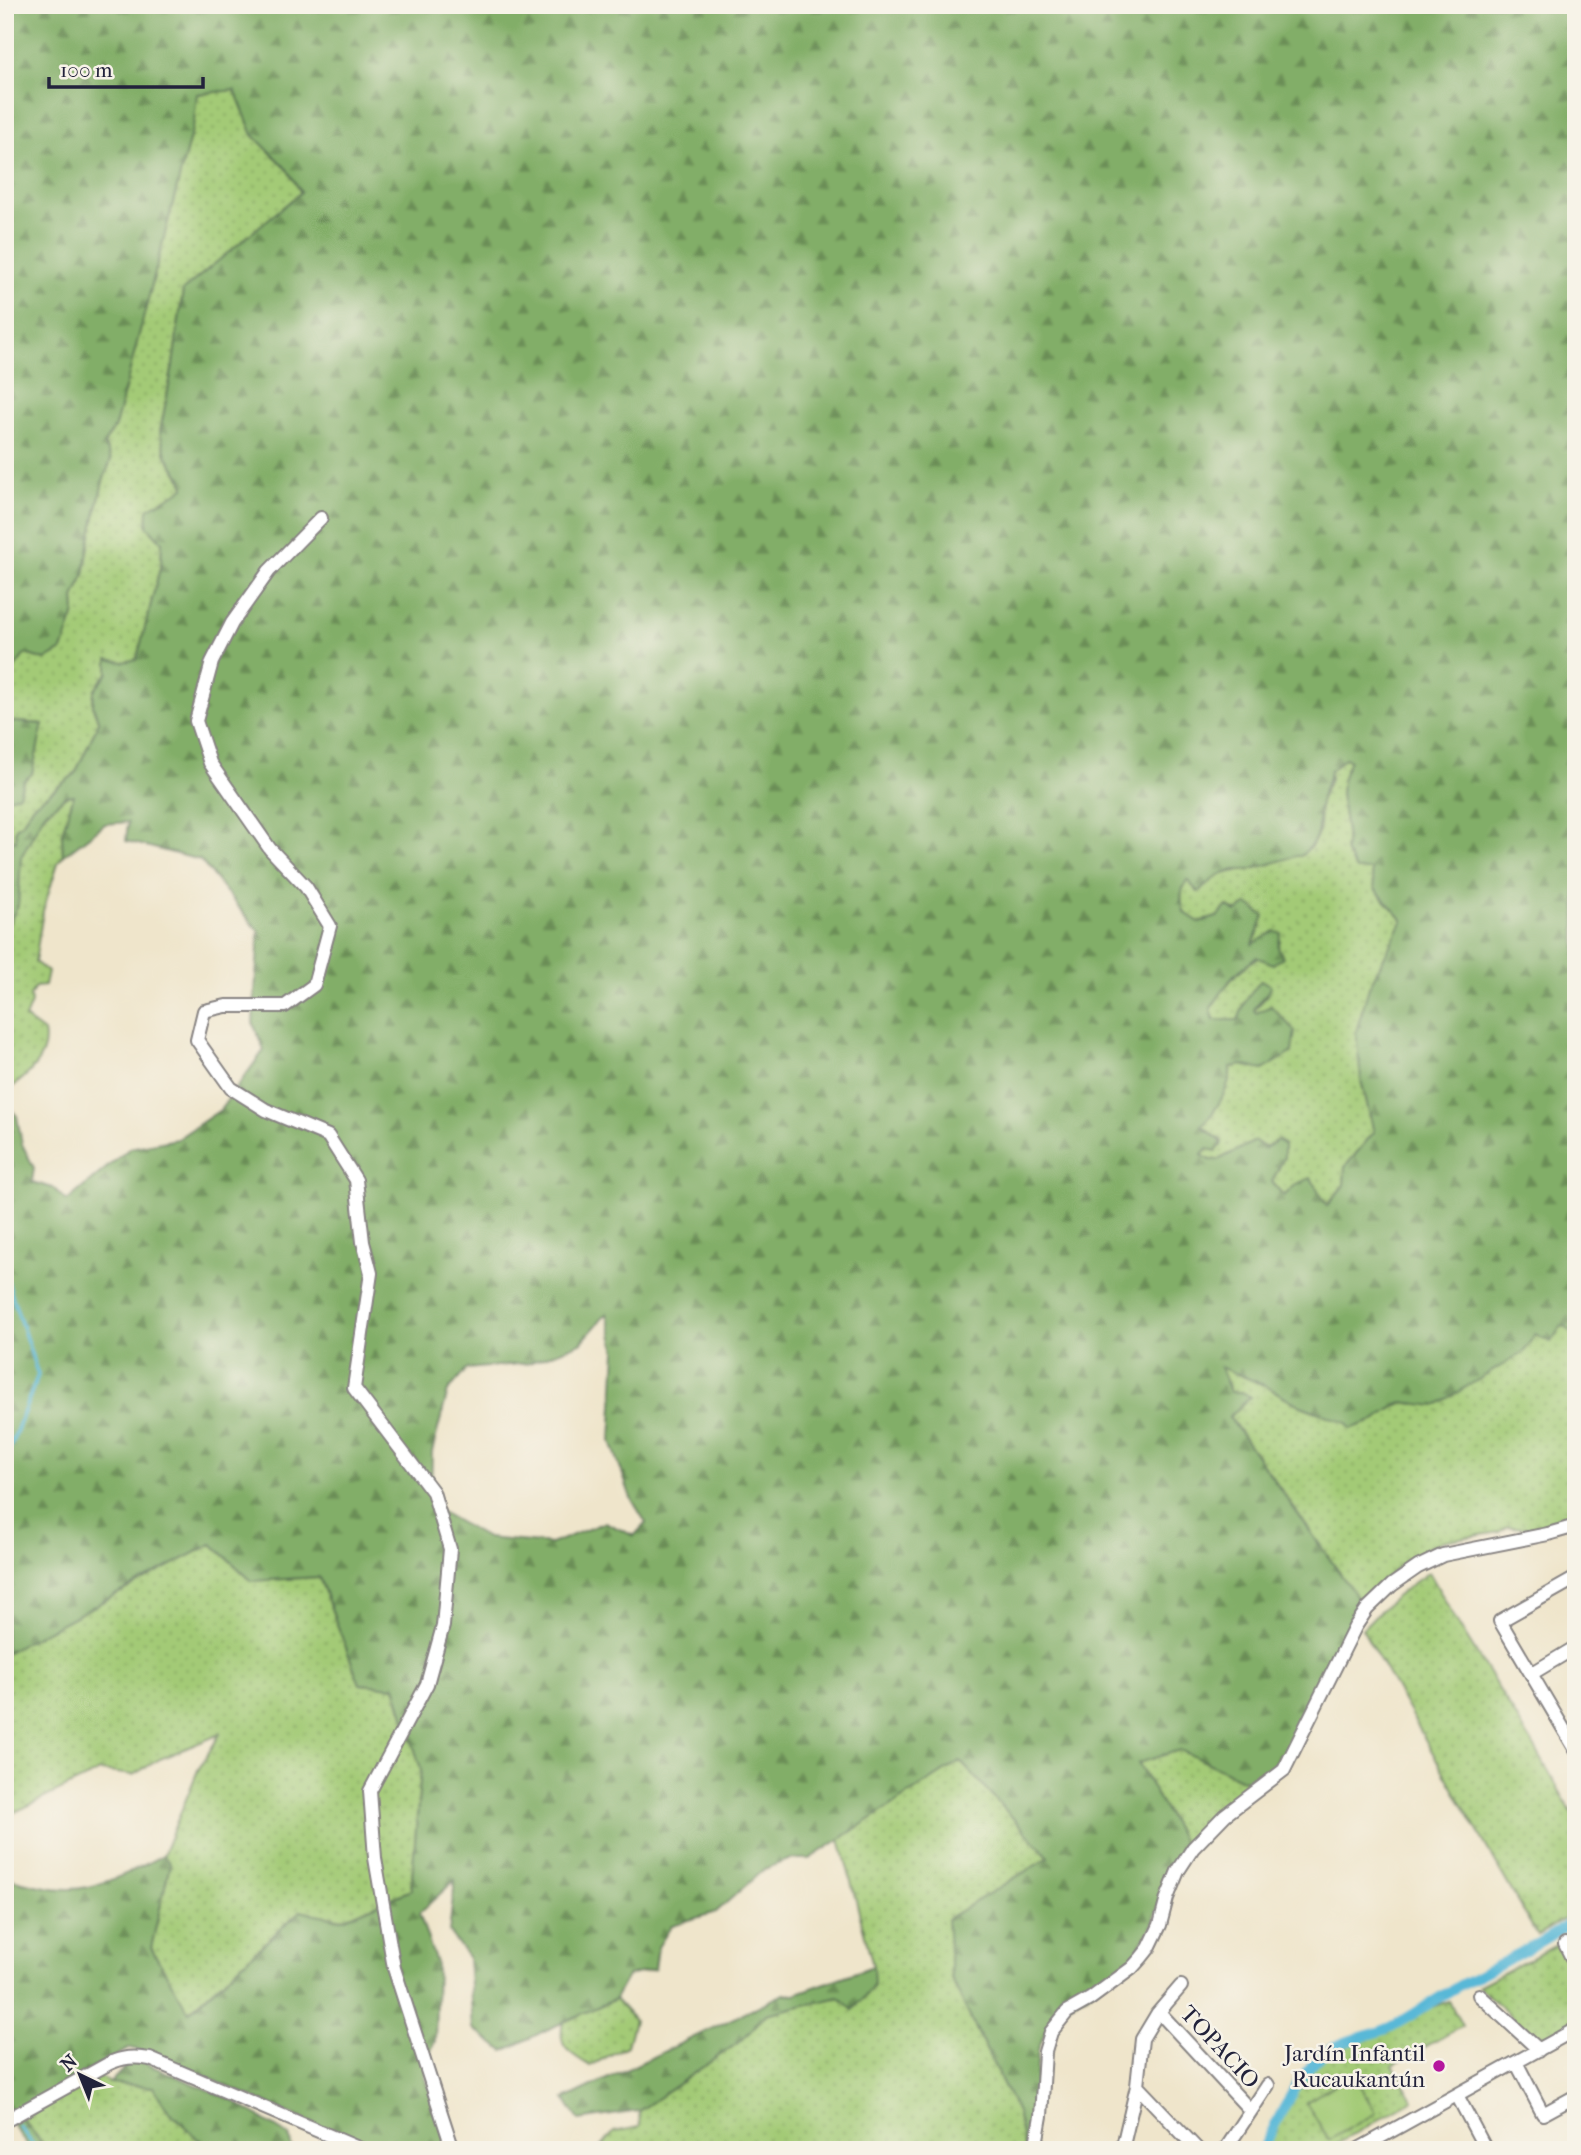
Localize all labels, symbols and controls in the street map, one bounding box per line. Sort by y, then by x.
scale bar [49,46,203,90]
text: 100 m [60,58,113,82]
street label: TOPACIO [1175,2000,1265,2094]
north arrow [46,2039,116,2110]
place label: Jardín Infantil Rucaukantún [1282,2040,1426,2093]
text: N [56,2050,82,2076]
marker: Jardín Infantil Rucaukantún [1431,2058,1447,2074]

